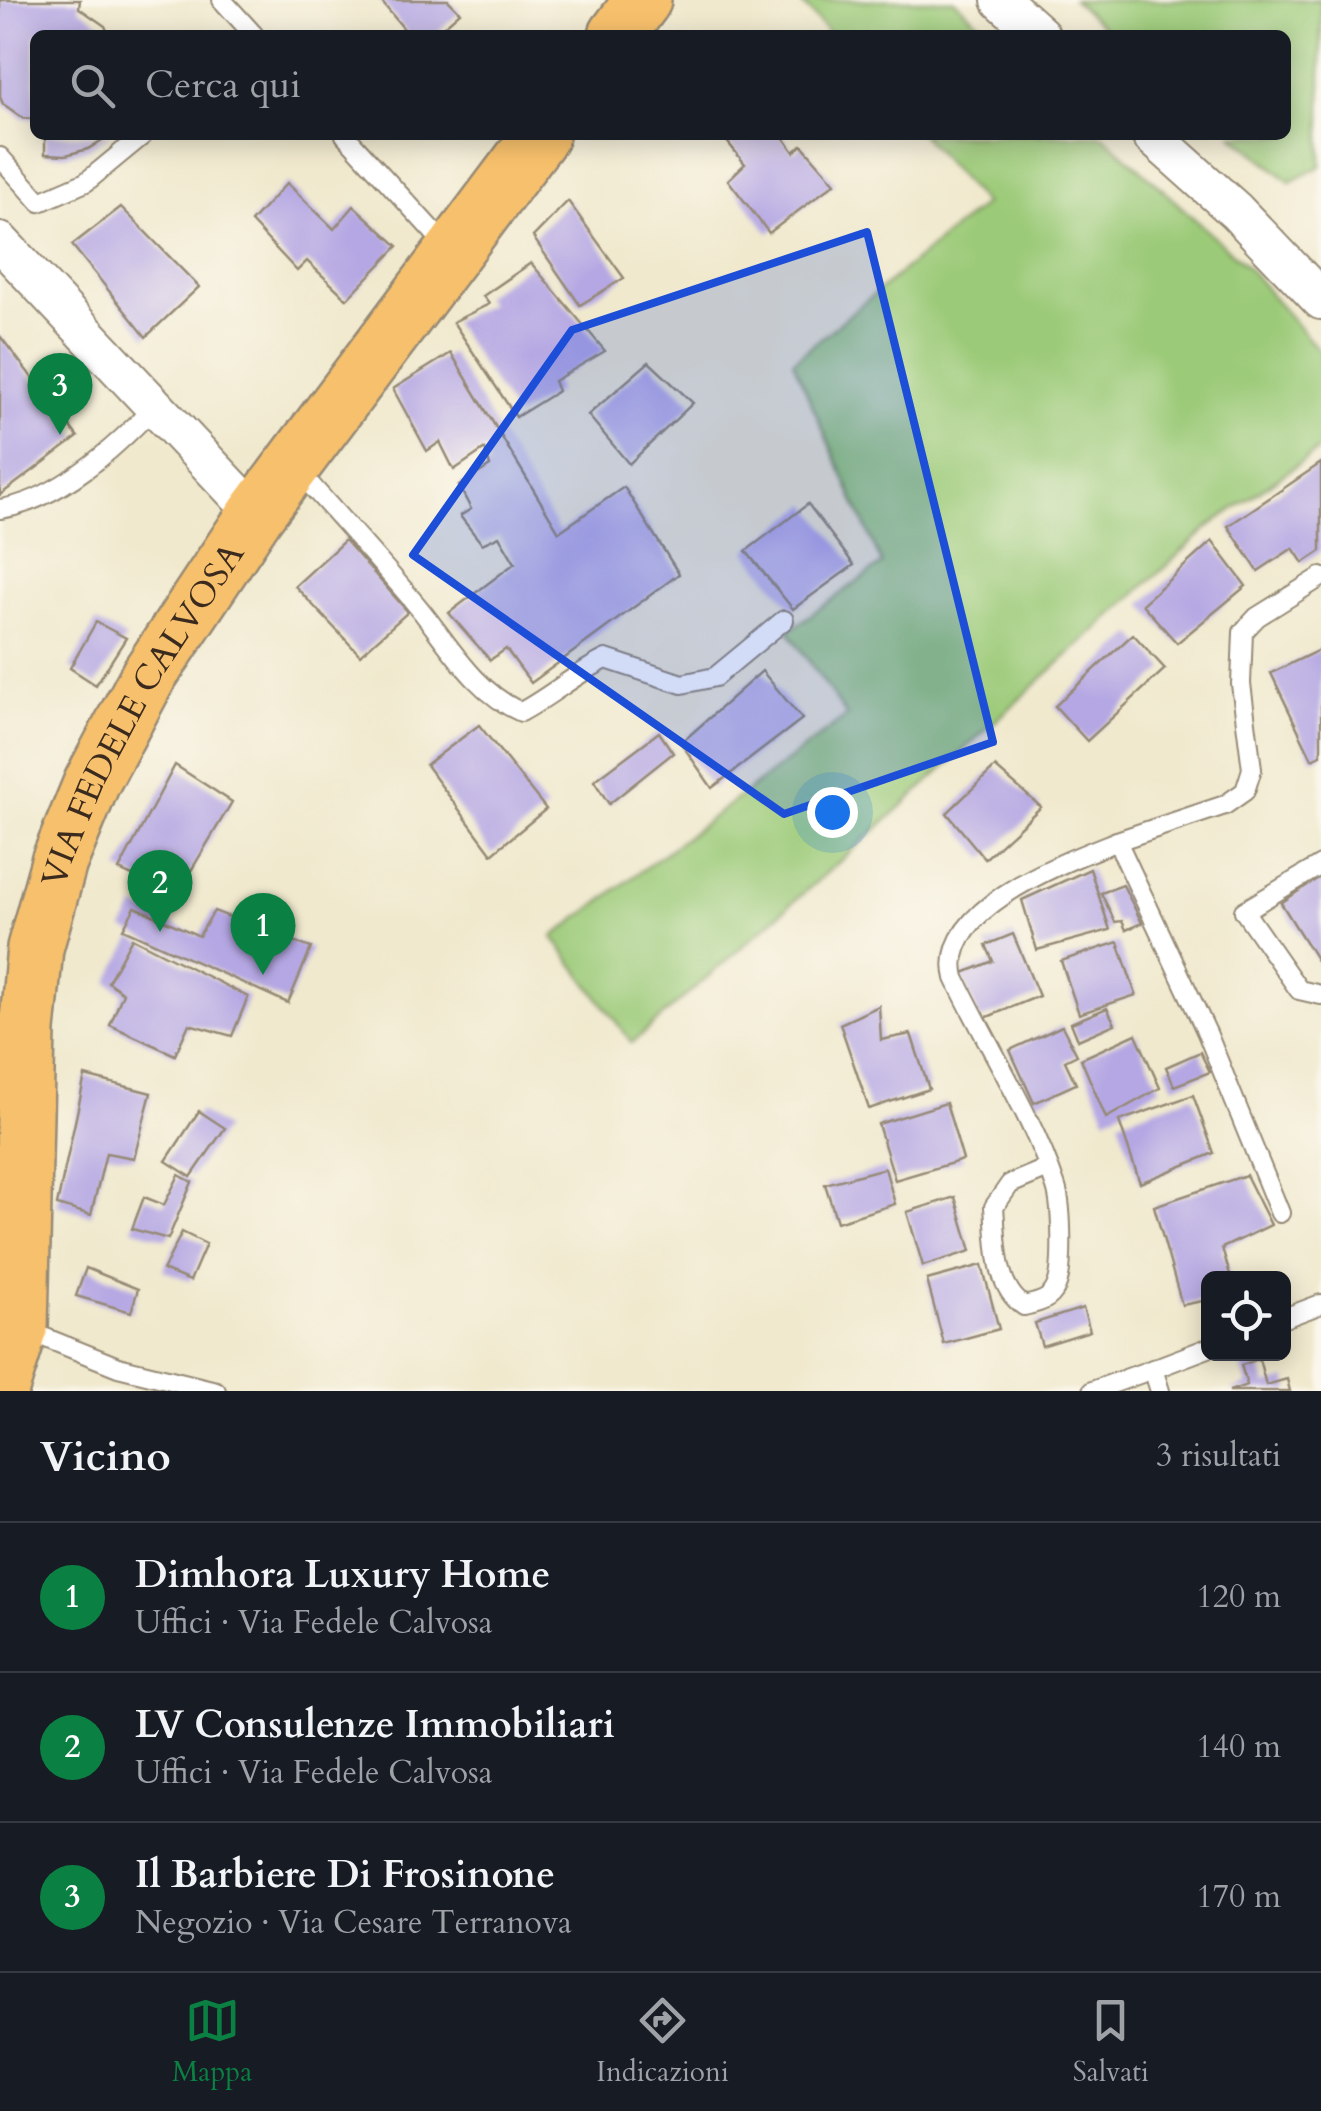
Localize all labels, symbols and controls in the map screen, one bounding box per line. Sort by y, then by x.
search box [30,30,1291,140]
icon: search [65,58,120,113]
text: Cerca qui [145,59,301,111]
pin: 3 [28,352,92,435]
street label: VIA FEDELE CALVOSA [30,533,256,892]
your location [807,787,858,838]
pin: 2 [128,850,192,932]
pin: 1 [230,892,296,975]
map controls [1201,1271,1291,1361]
button: locate [1201,1271,1291,1361]
text: Vicino [40,1428,171,1485]
text: 3 risultati [1156,1434,1281,1478]
text: Dimhora Luxury Home [135,1549,550,1601]
text: 1 [64,1575,81,1619]
text: 120 m [1196,1575,1281,1619]
text: Uffici · Via Fedele Calvosa [135,1601,493,1645]
text: LV Consulenze Immobiliari [135,1699,615,1751]
text: 2 [64,1725,81,1769]
text: 140 m [1196,1725,1281,1769]
text: Uffici · Via Fedele Calvosa [135,1751,493,1795]
text: Il Barbiere Di Frosinone [135,1849,555,1901]
text: 3 [64,1875,81,1919]
text: 170 m [1196,1875,1281,1919]
text: Negozio · Via Cesare Terranova [135,1901,572,1945]
tab: Mappa [172,1993,252,2091]
tab: Indicazioni [596,1993,729,2091]
tab: Salvati [1073,1993,1149,2091]

